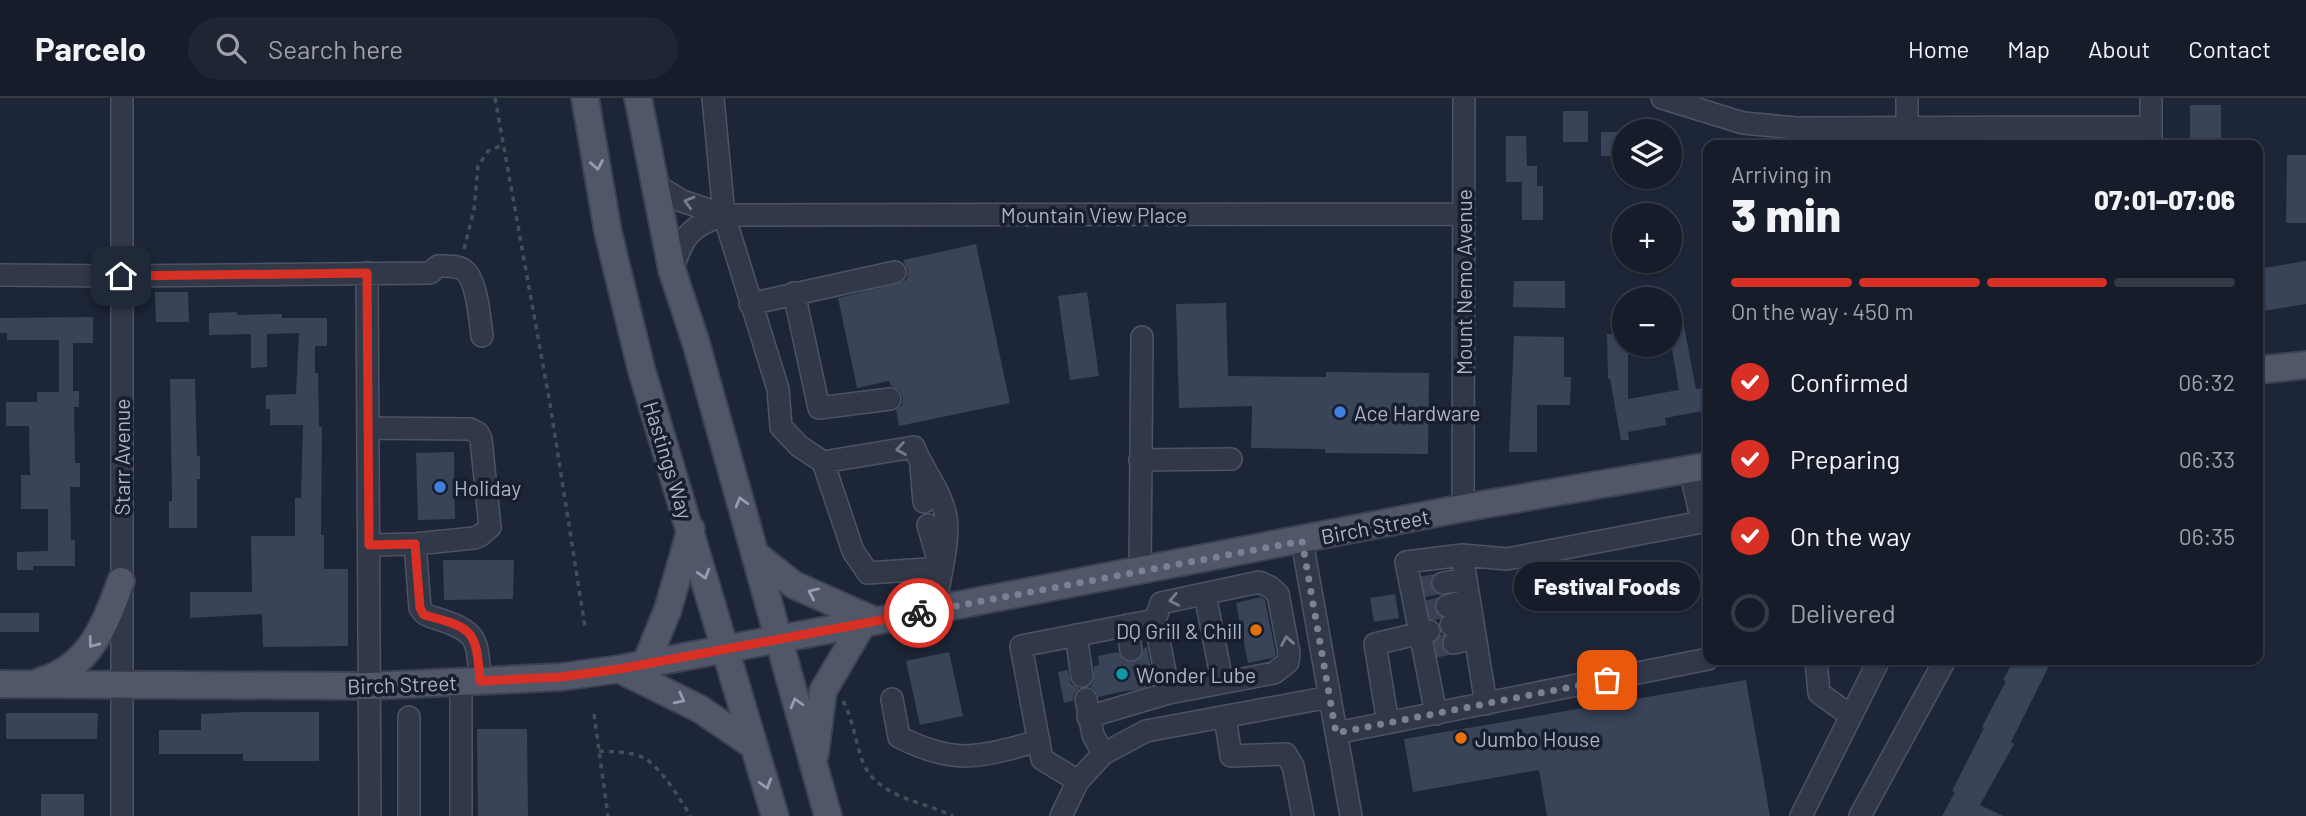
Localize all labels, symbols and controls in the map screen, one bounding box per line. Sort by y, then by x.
search box [188,17,678,80]
text: Parcelo [35,28,146,68]
icon: search [212,29,250,67]
text: Search here [268,33,403,64]
text: Home [1908,34,1969,63]
text: Map [2007,34,2050,63]
text: About [2088,34,2150,63]
text: Contact [2188,34,2271,63]
map controls [1612,119,1682,357]
button: layers [1612,119,1682,189]
one-way arrow [589,159,604,171]
text: Arriving in [1731,160,1832,188]
text: 07:01–07:06 [2094,184,2235,215]
text: 3 min [1731,186,1841,241]
street label: Mount Nemo Avenue [1451,189,1476,375]
one-way arrow [683,195,695,210]
street label: Mountain View Place [1001,202,1187,227]
button: + [1612,203,1682,273]
pin [91,246,151,306]
icon: home [102,257,140,295]
button: − [1612,287,1682,357]
text: On the way · 450 m [1731,297,1913,325]
icon: check [1731,363,1769,401]
text: Confirmed [1790,366,1909,397]
text: 06:32 [2178,368,2235,396]
street label: Hastings Way [639,398,699,522]
street label: Starr Avenue [109,399,134,515]
place label: Ace Hardware [1354,400,1481,425]
marker: Ace Hardware [1332,404,1348,420]
icon: check [1731,440,1769,478]
one-way arrow [895,442,907,457]
text: Preparing [1790,443,1900,474]
text: 06:33 [2179,445,2235,473]
place label: Holiday [454,475,521,500]
marker: Holiday [432,479,448,495]
one-way arrow [734,496,749,508]
street label: Birch Street [1319,503,1431,549]
icon: check [1731,517,1769,555]
text: On the way [1790,520,1911,551]
text: 06:35 [2179,522,2235,550]
callout: Festival Foods [1514,561,1700,610]
one-way arrow [696,568,711,580]
text: Festival Foods [1534,572,1680,600]
courier [884,578,954,648]
one-way arrow [808,587,820,601]
one-way arrow [1168,592,1180,607]
icon: bike [900,594,938,632]
text: Delivered [1790,597,1896,628]
place label: DQ Grill & Chill [1116,618,1242,643]
marker: DQ Grill & Chill [1248,622,1264,638]
one-way arrow [89,635,101,648]
one-way arrow [1280,635,1295,647]
pin [1577,650,1637,710]
icon: bag [1588,661,1626,699]
place label: Wonder Lube [1136,662,1256,687]
marker: Wonder Lube [1114,666,1130,682]
street label: Birch Street [347,670,457,698]
one-way arrow [673,691,685,705]
one-way arrow [790,698,804,710]
place label: Jumbo House [1475,726,1600,751]
marker: Jumbo House [1453,730,1469,746]
one-way arrow [757,778,772,790]

